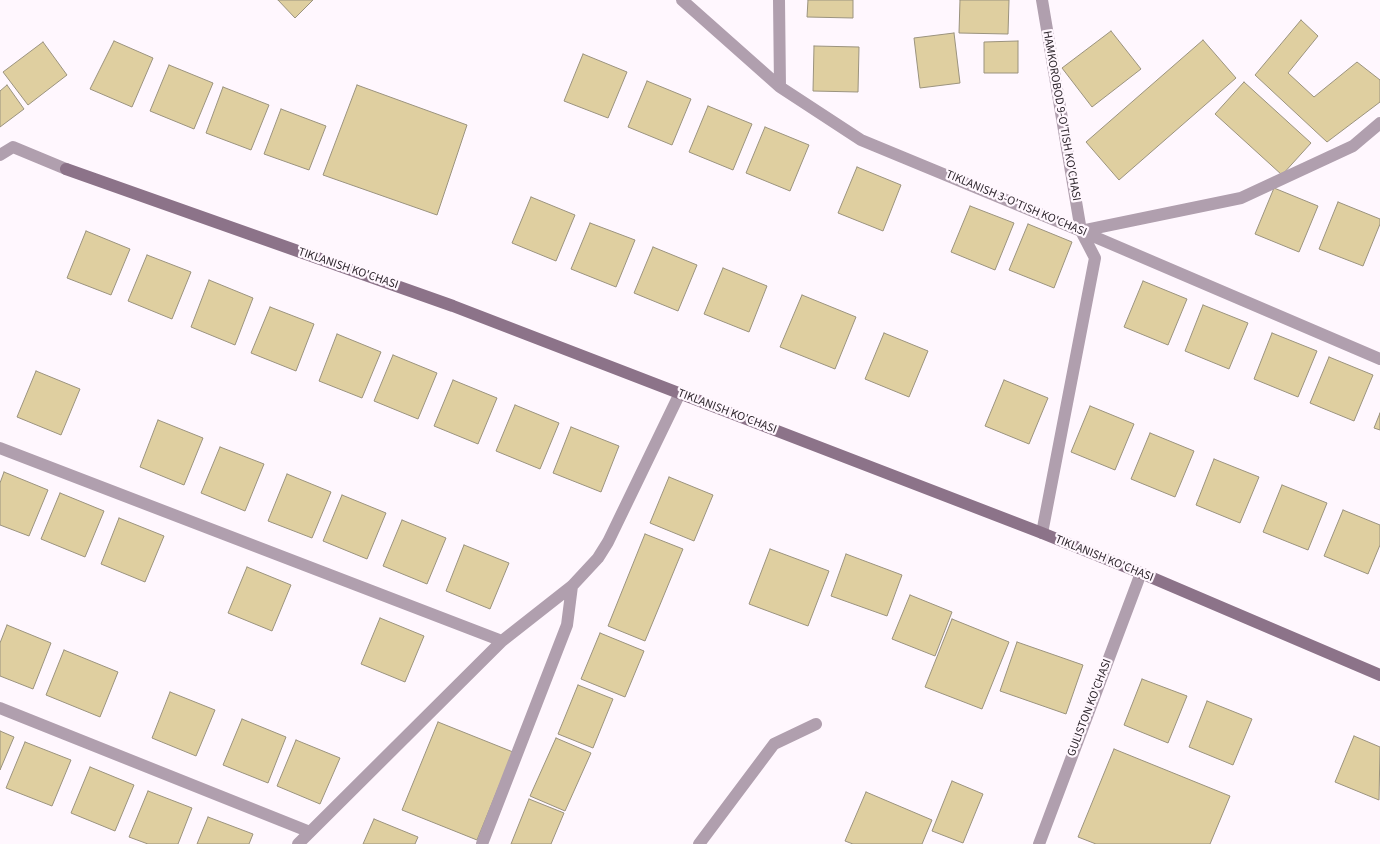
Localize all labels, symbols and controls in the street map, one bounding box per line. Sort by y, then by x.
street label: HAMKOROBOD 9-O'TISH KO'CHASI [1039,30,1083,202]
street label: TIKLANISH 3-O'TISH KO'CHASI [943,168,1089,240]
street label: TIKLANISH KO'CHASI [296,245,400,293]
street label: TIKLANISH KO'CHASI [675,386,779,438]
street label: TIKLANISH KO'CHASI [1053,533,1155,585]
street label: GULISTON KO'CHASI [1065,657,1115,759]

